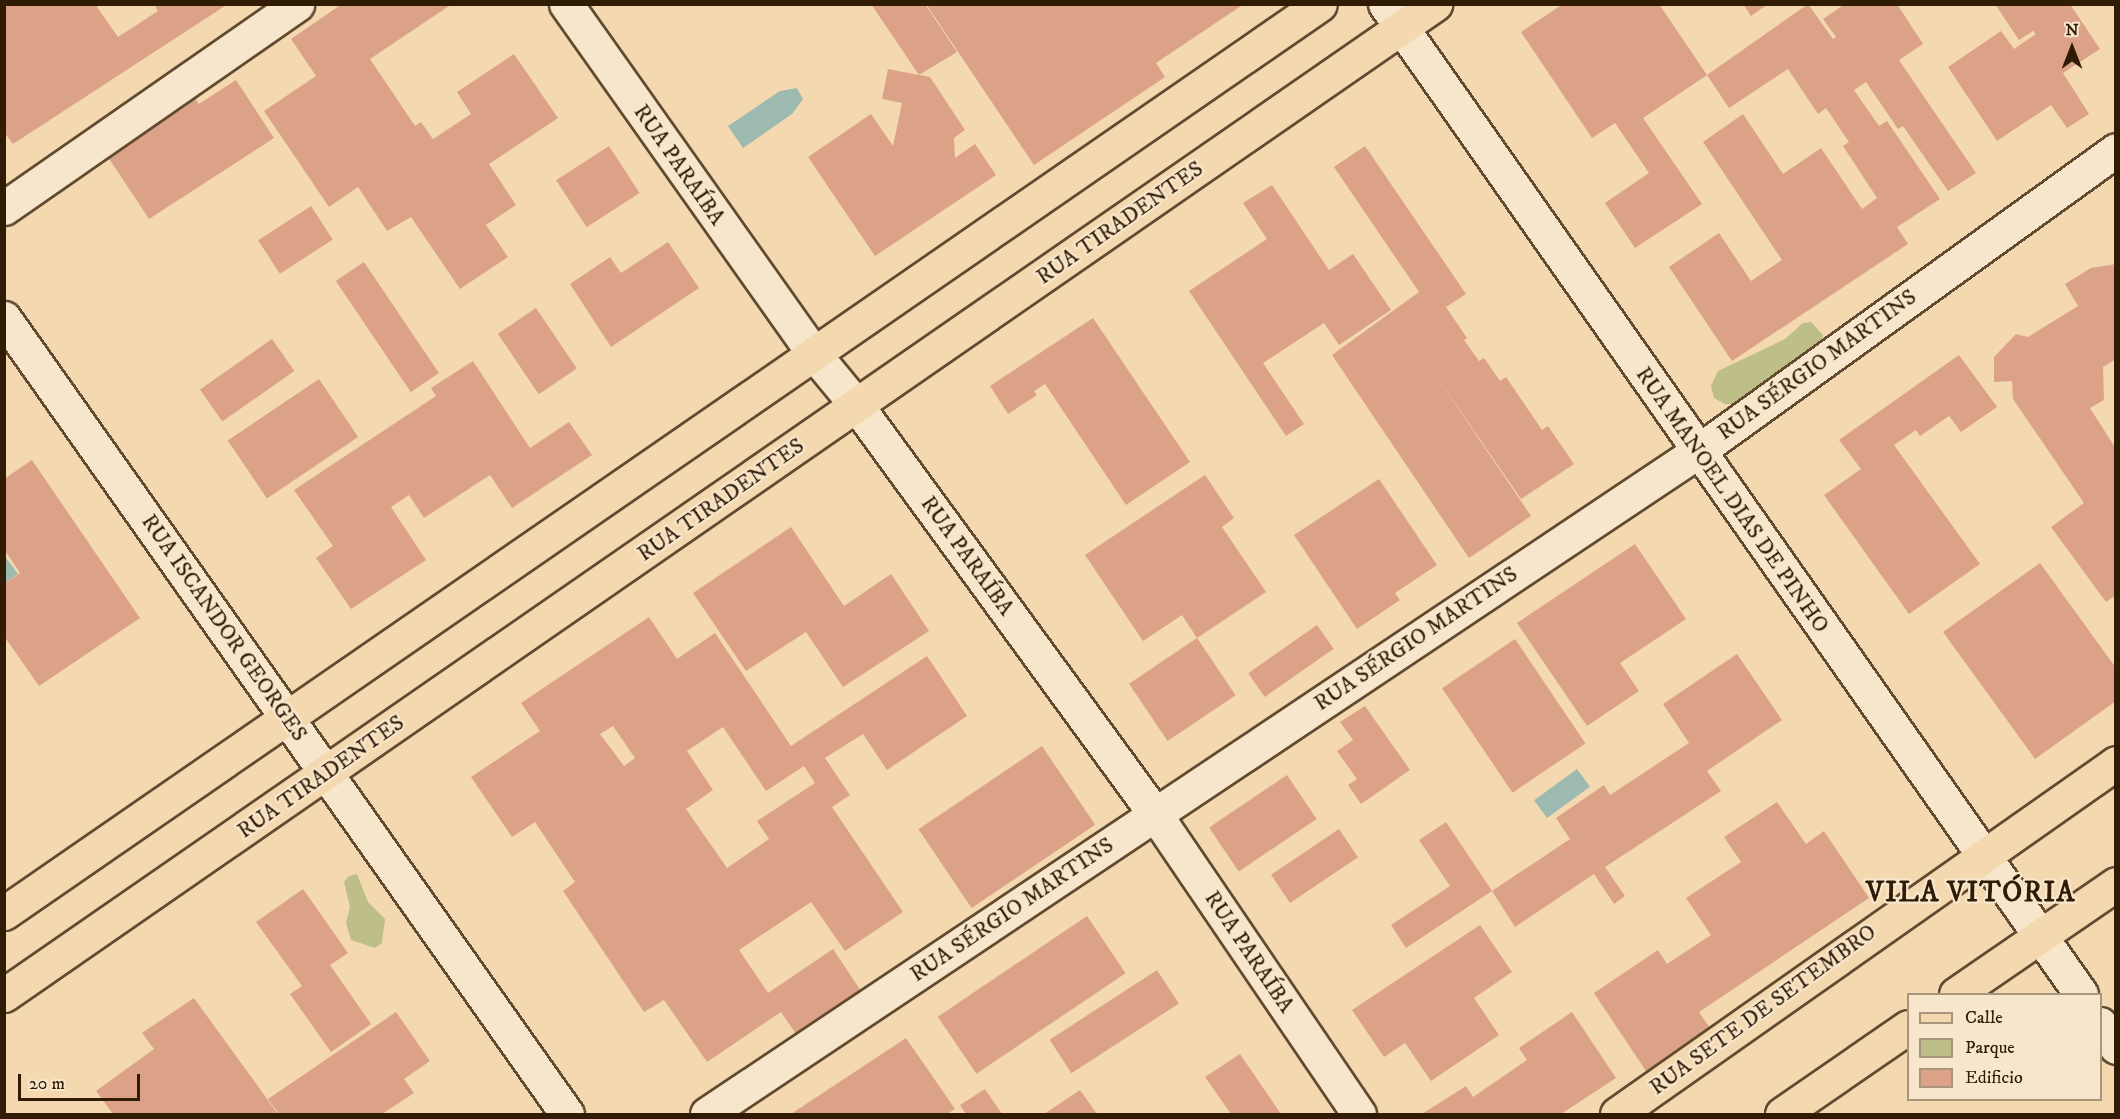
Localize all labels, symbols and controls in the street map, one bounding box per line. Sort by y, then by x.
north arrow [2042,18,2102,78]
text: N [2065,20,2079,40]
street label: RUA PARAÍBA [628,100,730,230]
street label: RUA TIRADENTES [1032,156,1208,290]
street label: RUA SÉRGIO MARTINS [1712,284,1922,446]
street label: RUA MANOEL DIAS DE PINHO [1630,362,1834,638]
street label: RUA TIRADENTES [633,433,809,567]
street label: RUA PARAÍBA [915,491,1019,621]
street label: RUA ISCANDOR GEORGES [135,509,313,747]
street label: RUA SÉRGIO MARTINS [1309,561,1523,717]
street label: RUA TIRADENTES [233,710,409,844]
street label: RUA SÉRGIO MARTINS [905,832,1119,988]
district label: VILA VITÓRIA [1866,876,2076,910]
street label: RUA PARAÍBA [1199,886,1299,1018]
street label: RUA SETE DE SETEMBRO [1645,919,1881,1101]
legend [1907,993,2102,1101]
text: Calle [1965,1007,2003,1029]
text: Parque [1965,1037,2015,1059]
scale bar [21,1062,142,1100]
text: Edificio [1965,1067,2023,1089]
text: 20 m [29,1073,65,1095]

